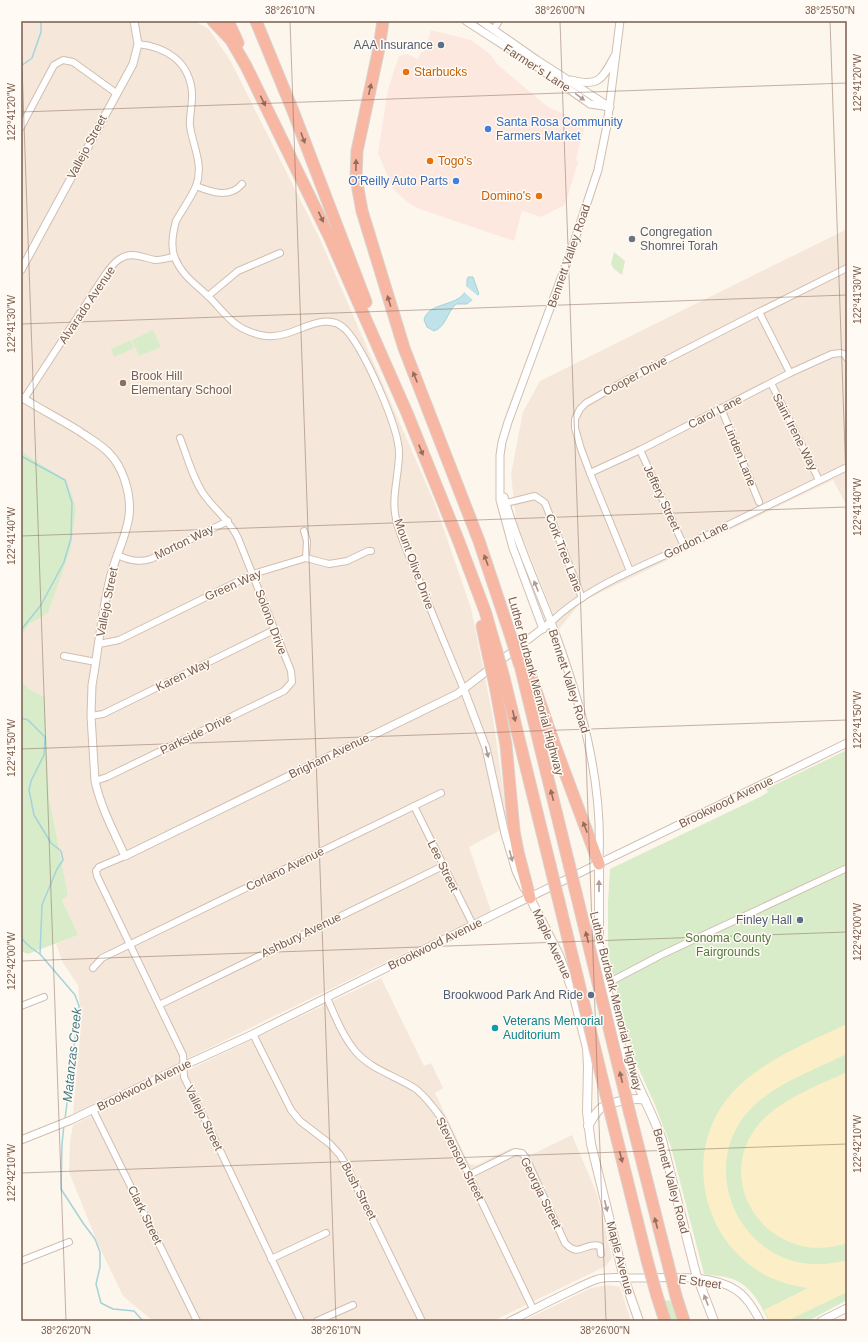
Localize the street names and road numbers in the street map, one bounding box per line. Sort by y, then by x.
street label: Farmer's Lane [501,41,573,95]
street label: Vallejo Street [64,112,110,181]
street label: Bennett Valley Road [545,202,593,310]
street label: Alvarado Avenue [56,263,118,346]
street label: Cooper Drive [601,353,670,399]
street label: Saint Irene Way [769,391,821,473]
street label: Carol Lane [686,392,745,432]
street label: Linden Lane [721,422,759,489]
street label: Jeffery Street [641,463,684,534]
street label: Cork Tree Lane [543,512,585,594]
street label: Mount Olive Drive [391,517,437,611]
street label: Gordon Lane [661,518,731,562]
street label: Morton Way [152,522,216,562]
street label: Vallejo Street [93,565,121,638]
street label: Green Way [203,566,263,604]
street label: Solono Drive [252,587,290,657]
street label: Luther Burbank Memorial Highway [505,595,567,777]
street label: Bennett Valley Road [546,627,592,735]
street label: Karen Way [153,656,213,694]
street label: Parkside Drive [158,710,234,757]
street label: Brigham Avenue [286,730,372,782]
street label: Brookwood Avenue [677,773,776,831]
street label: Lee Street [425,838,462,895]
street label: Corlano Avenue [244,844,327,894]
street label: Maple Avenue [530,907,575,982]
street label: Ashbury Avenue [259,909,344,960]
street label: Luther Burbank Memorial Highway [587,910,645,1092]
street label: Brookwood Avenue [386,915,485,973]
street label: Brookwood Avenue [95,1056,194,1114]
street label: Vallejo Street [182,1083,226,1153]
street label: Stevenson Street [433,1115,487,1204]
street label: Bennett Valley Road [650,1127,692,1235]
street label: Georgia Street [518,1155,565,1232]
street label: Bush Street [339,1160,380,1223]
street label: Clark Street [125,1183,165,1247]
street label: Maple Avenue [603,1220,637,1297]
street label: E Street [678,1272,723,1292]

